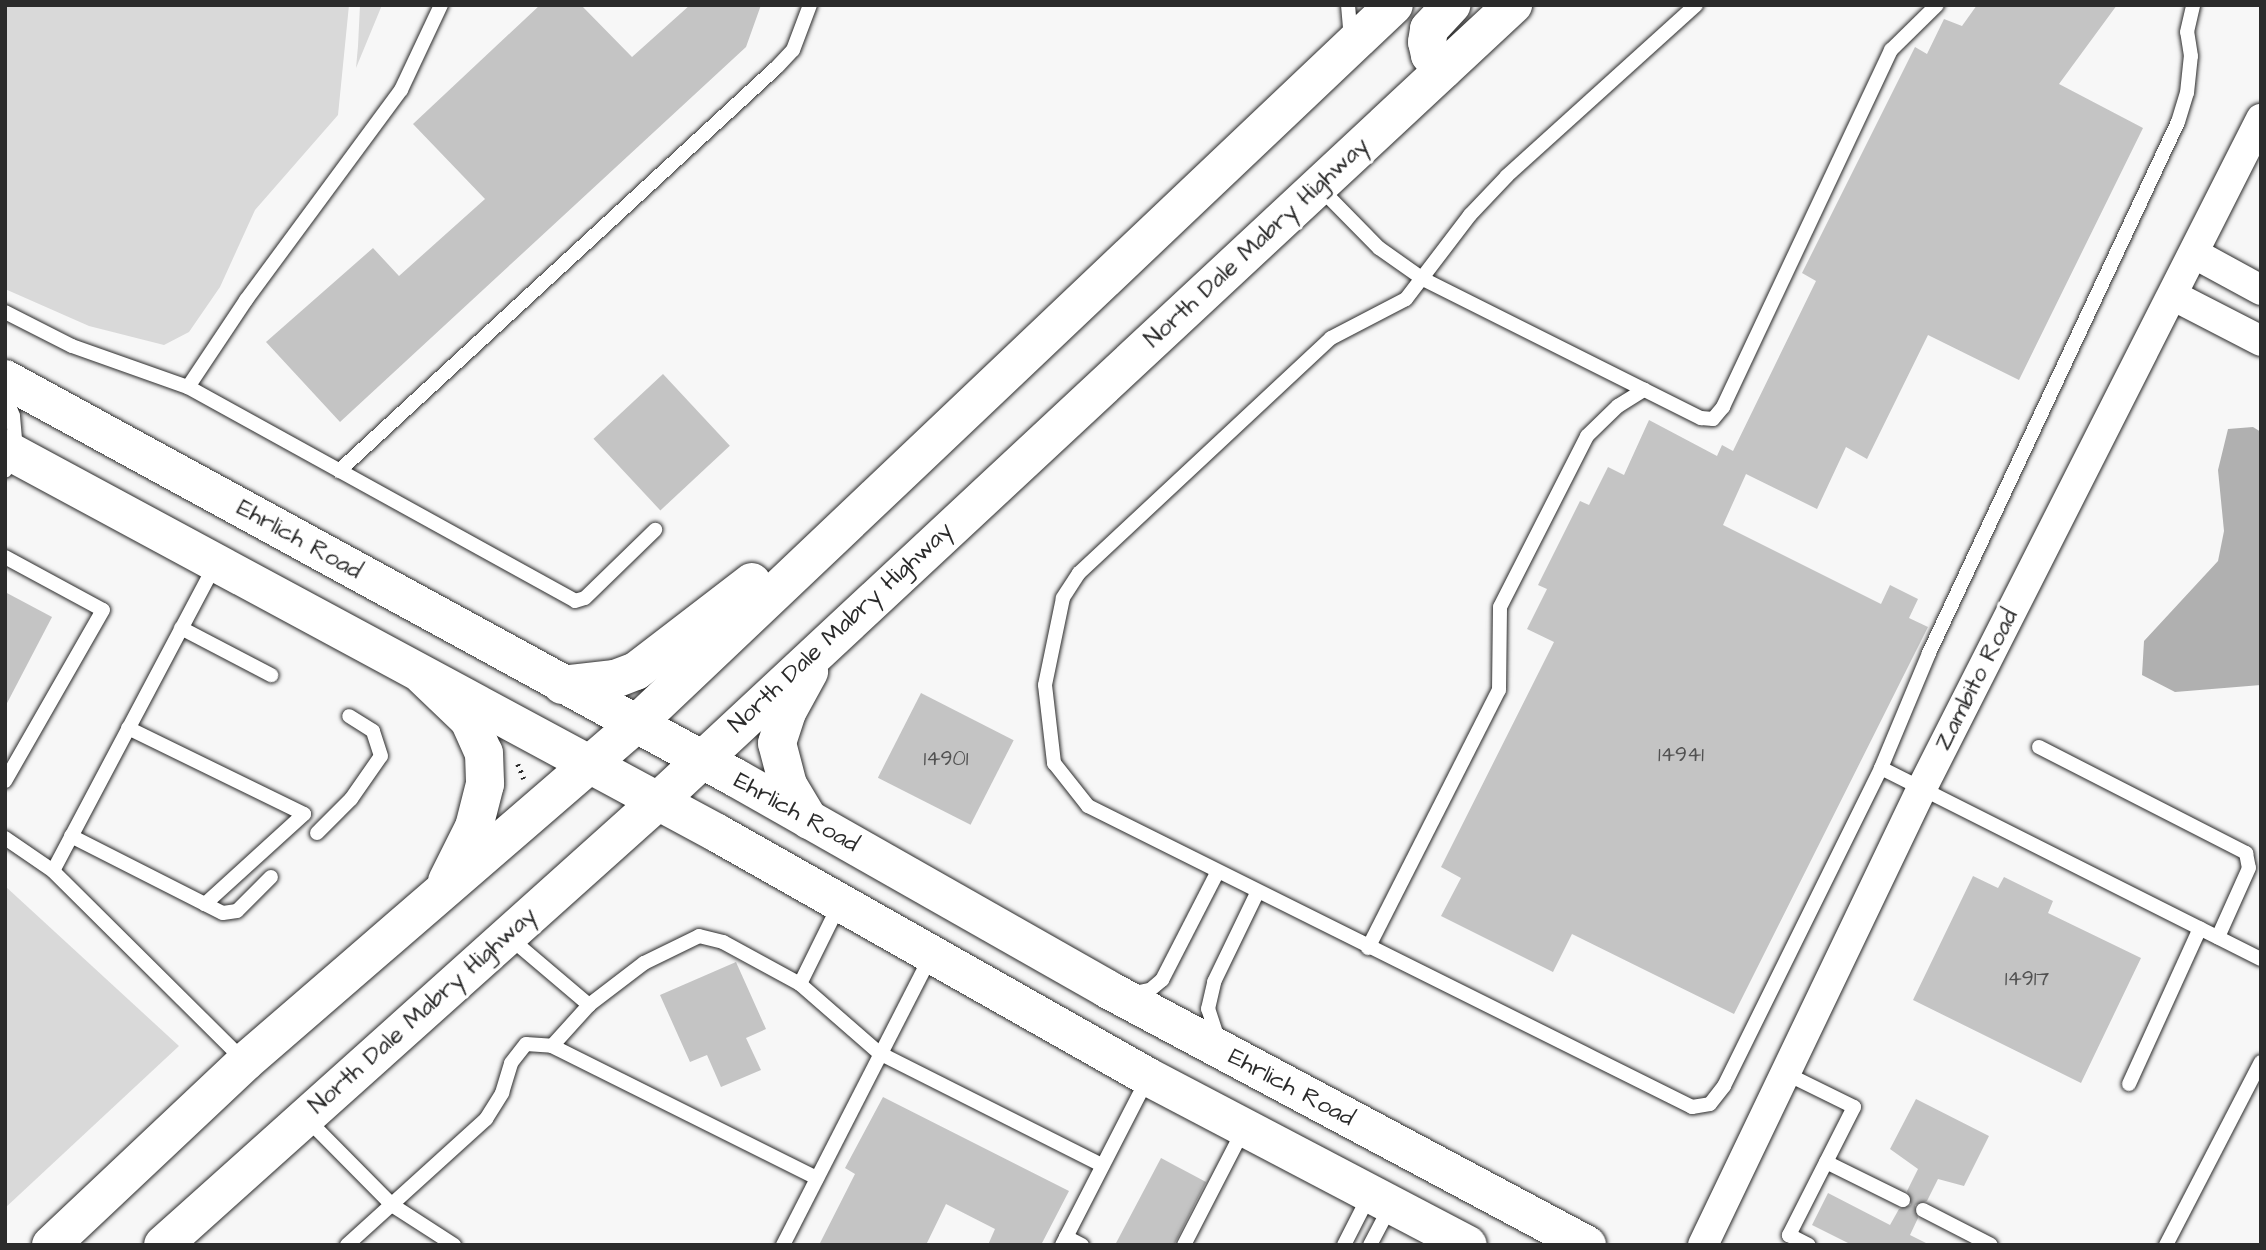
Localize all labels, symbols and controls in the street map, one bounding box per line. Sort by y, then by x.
street label: North Dale Mabry Highway [1139,132,1375,354]
street label: Ehrlich Road [231,494,367,586]
street label: North Dale Mabry Highway [723,517,959,739]
street label: Zambito Road [1929,605,2025,755]
house number: 14941 [1658,742,1704,768]
house number: 14901 [924,746,968,772]
street label: Ehrlich Road [728,767,864,859]
street label: North Dale Mabry Highway [303,901,543,1121]
house number: 14917 [2005,966,2049,992]
street label: Ehrlich Road [1223,1043,1359,1133]

